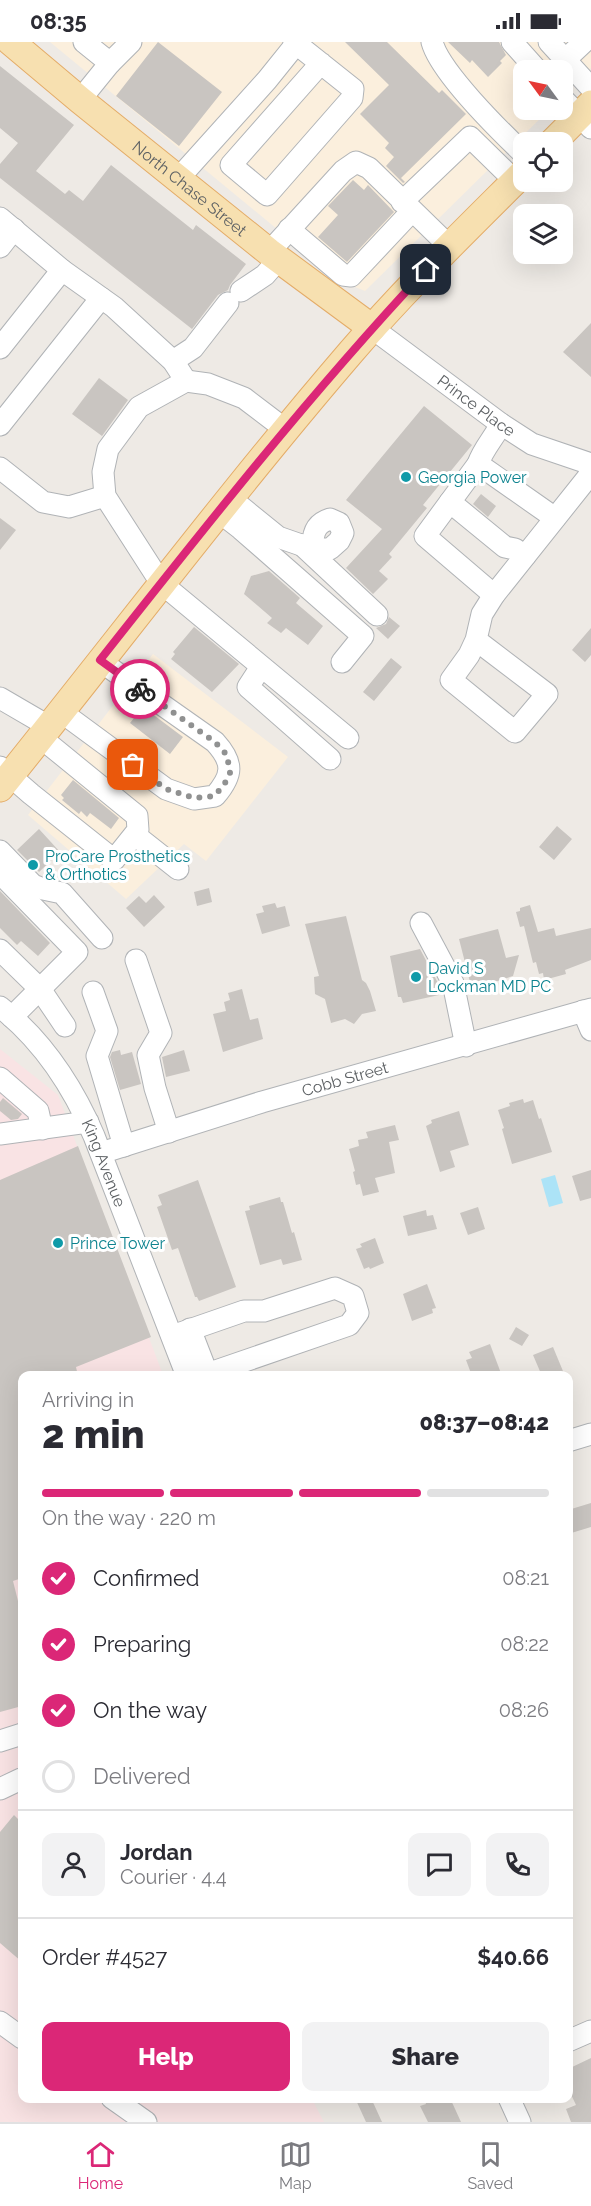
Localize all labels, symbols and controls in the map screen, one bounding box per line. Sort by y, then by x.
text: 08:35 [30,8,87,34]
north arrow [513,60,573,120]
map controls [513,60,573,264]
button: locate [513,132,573,192]
street label: North Chase Street [129,137,251,241]
button: layers [513,204,573,264]
pin [400,244,451,295]
icon: home [409,253,442,286]
street label: Prince Place [433,371,519,441]
place label: Georgia Power [418,468,527,487]
marker: Georgia Power [399,470,413,484]
courier [110,659,170,719]
icon: bike [124,673,157,706]
pin [107,739,158,790]
icon: bag [116,748,149,781]
place label: ProCare Prosthetics & Orthotics [45,847,191,884]
marker: ProCare Prosthetics & Orthotics [26,858,40,872]
place label: David S Lockman MD PC [428,959,551,996]
marker: David S Lockman MD PC [409,970,423,984]
street label: Cobb Street [300,1058,391,1100]
street label: King Avenue [78,1116,130,1210]
place label: Prince Tower [70,1234,165,1253]
marker: Prince Tower [51,1236,65,1250]
text: Arriving in [42,1388,134,1412]
text: 08:37–08:42 [419,1409,549,1435]
text: 2 min [42,1411,145,1457]
text: On the way · 220 m [42,1506,216,1530]
icon: check [42,1562,75,1595]
text: Confirmed [93,1565,200,1591]
text: 08:21 [502,1566,549,1590]
icon: check [42,1628,75,1661]
text: Preparing [93,1631,191,1657]
text: 08:22 [500,1632,549,1656]
icon: check [42,1694,75,1727]
text: On the way [93,1697,207,1723]
text: 08:26 [499,1698,549,1722]
text: Delivered [93,1763,191,1789]
button: person [42,1833,105,1896]
button: chat [408,1833,471,1896]
button: phone [486,1833,549,1896]
text: Jordan [120,1839,192,1865]
text: Courier · 4.4 [120,1865,227,1889]
text: Order #4527 [42,1944,167,1970]
text: $40.66 [477,1944,549,1970]
button: Help [42,2022,290,2091]
button: Share [302,2022,549,2091]
tab: Home [78,2138,123,2193]
tab: Map [279,2138,312,2193]
tab: Saved [467,2138,513,2193]

